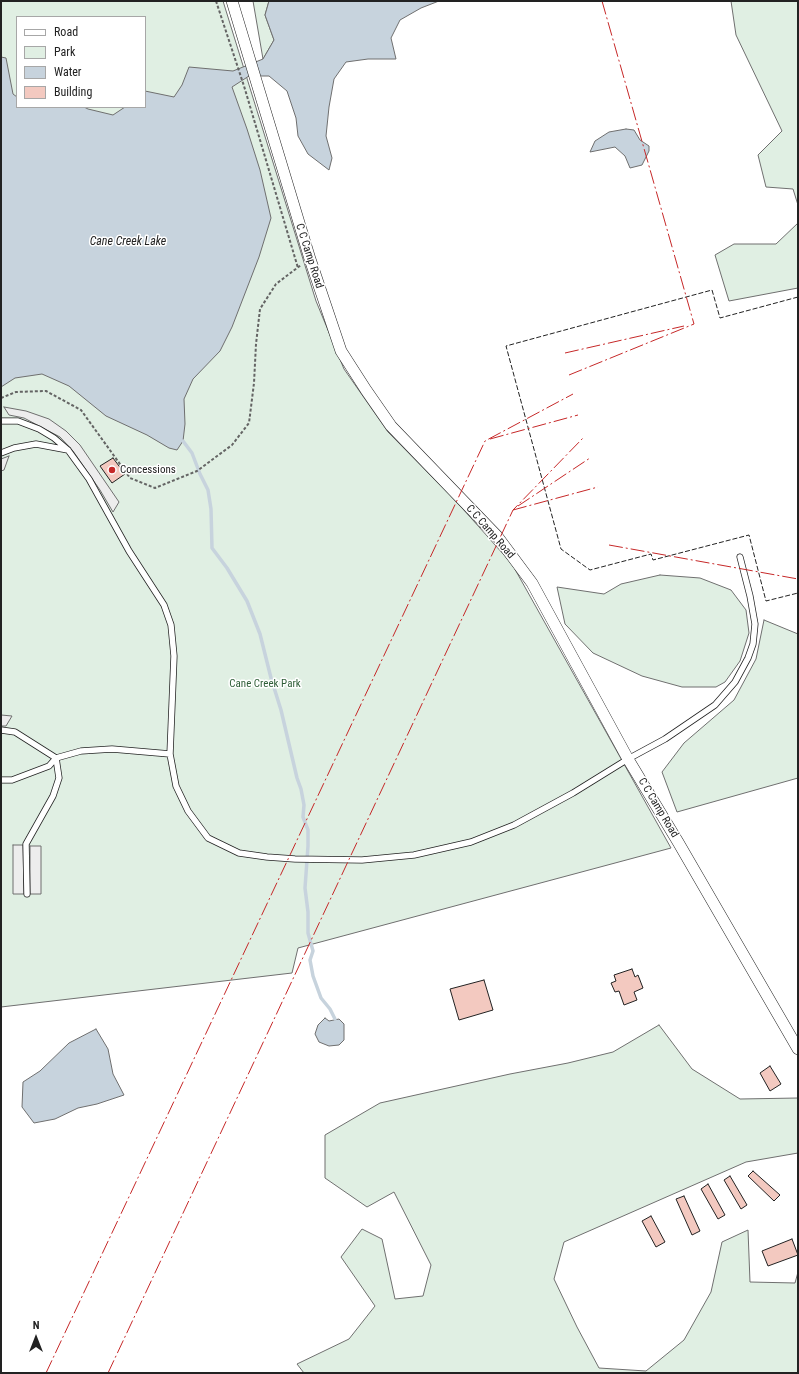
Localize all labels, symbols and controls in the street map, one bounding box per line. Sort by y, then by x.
legend [16,16,146,108]
text: Road [54,25,78,39]
text: Park [54,45,75,59]
text: Water [54,65,82,79]
text: Building [54,85,92,99]
street label: C C Camp Road [292,222,326,290]
water label: Cane Creek Lake [90,235,166,249]
place label: Concessions [120,463,176,477]
marker: Concessions [107,465,117,475]
street label: C C Camp Road [463,502,517,562]
park label: Cane Creek Park [229,677,301,691]
street label: C C Camp Road [635,776,681,840]
north arrow [16,1318,56,1358]
text: N [33,1319,39,1332]

